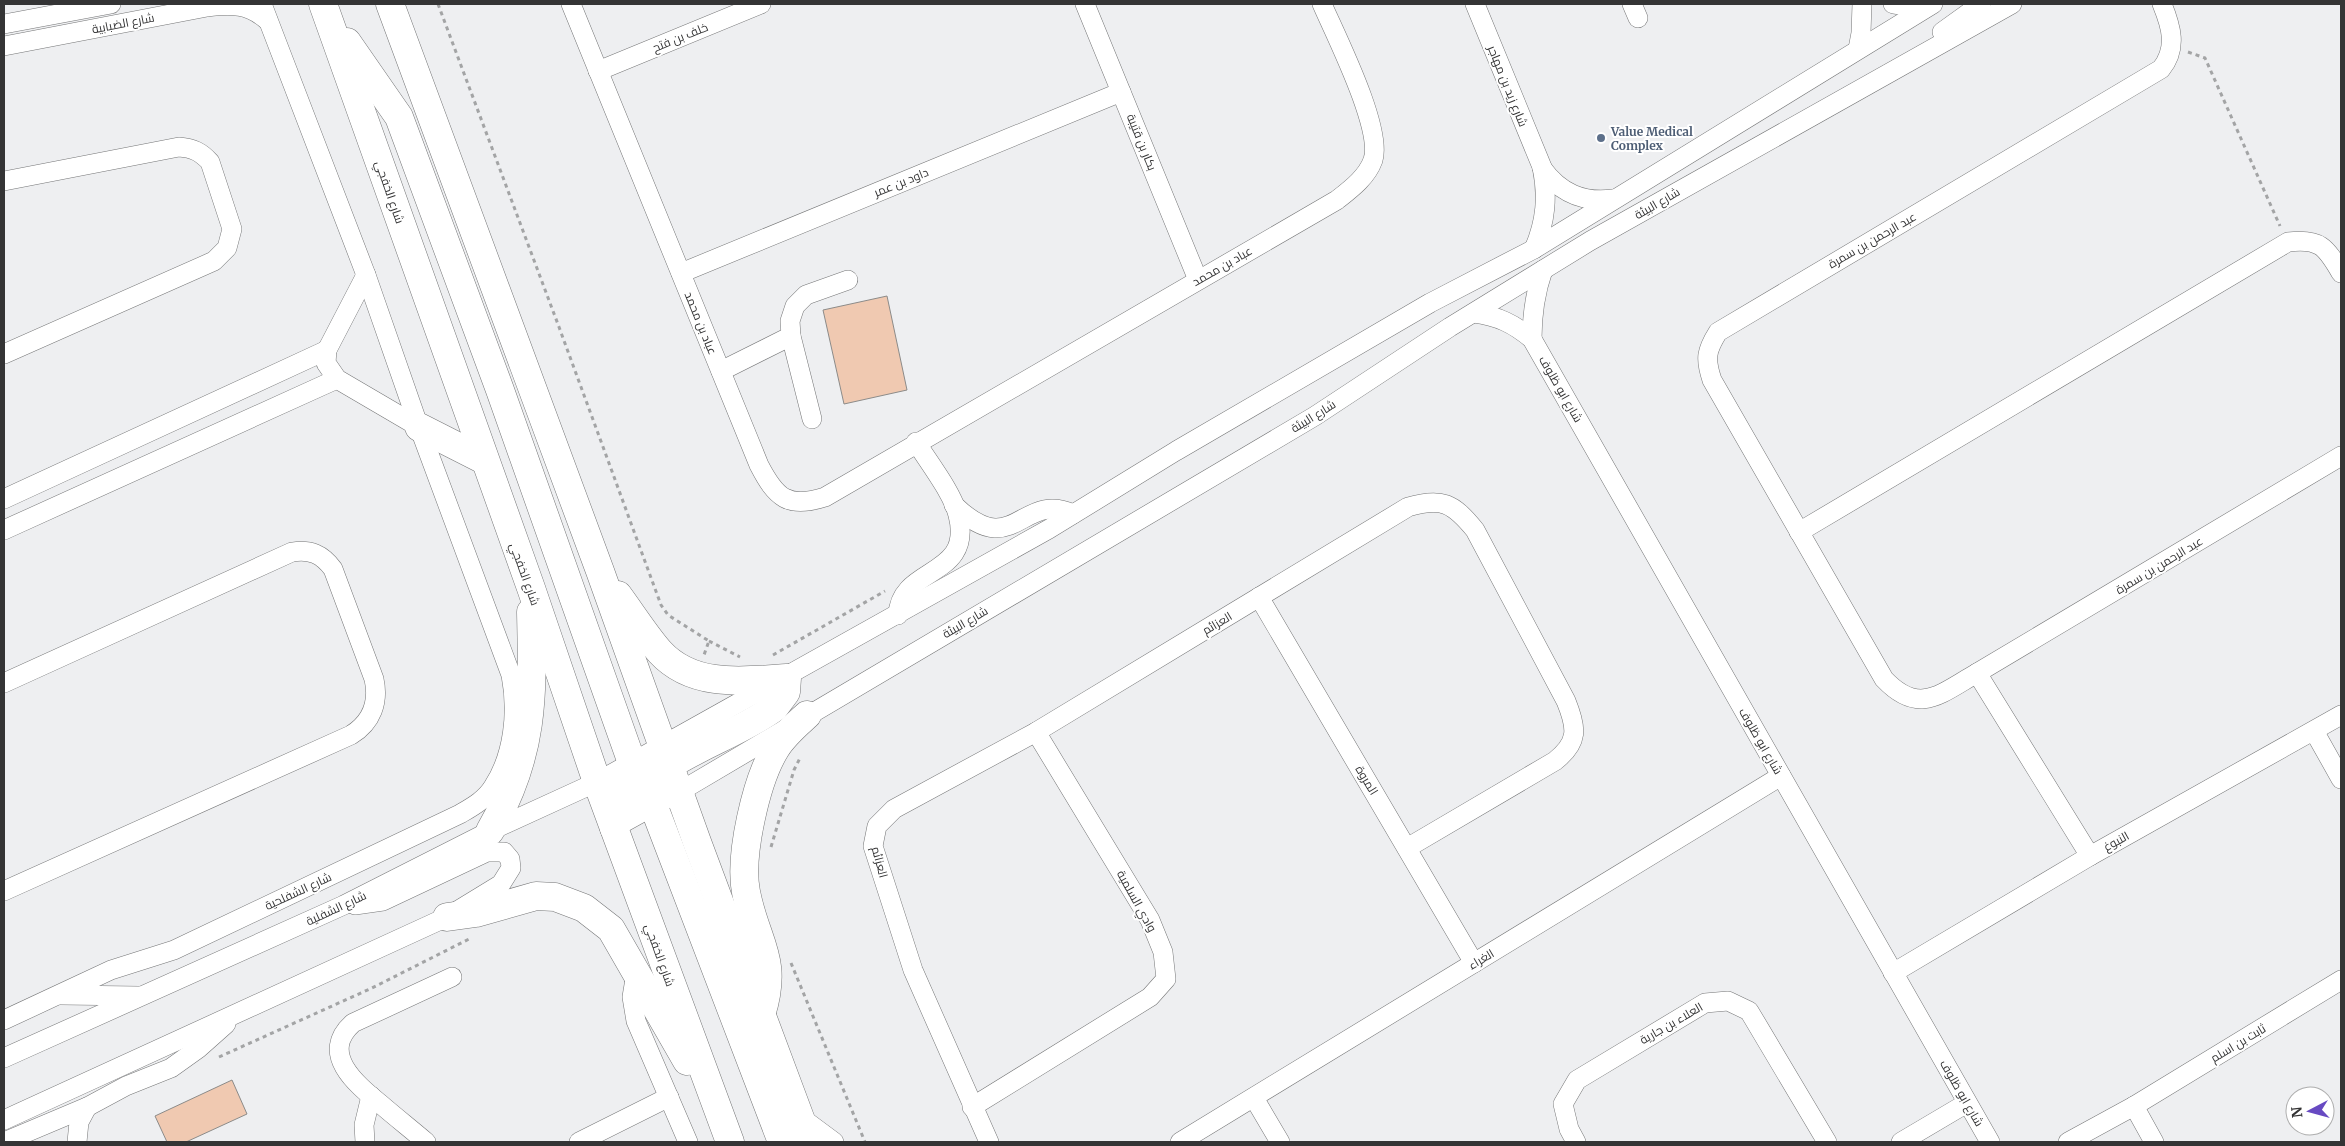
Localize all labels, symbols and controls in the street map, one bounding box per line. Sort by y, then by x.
street label: شارع الضبابية [90,10,156,37]
street label: خلف بن فتح [650,19,710,56]
street label: شارع زيد بن مهاجر [1484,42,1531,129]
street label: بكار بن قتيبة [1124,111,1160,173]
place label: Value Medical Complex [1610,124,1693,153]
marker: Value Medical Complex [1595,132,1607,144]
street label: شارع الخفجي [369,159,408,226]
street label: داود بن عمر [871,164,931,200]
street label: شارع البيئة [1632,184,1683,223]
street label: عبد الرحمن بن سمرة [1825,209,1919,271]
street label: عباد بن محمد [1189,243,1255,289]
street label: عباد بن محمد [682,289,720,357]
street label: شارع ابو ظلوف [1535,353,1586,425]
street label: شارع البيئة [1288,396,1339,436]
street label: عبد الرحمن بن سمرة [2113,533,2205,597]
street label: شارع الخفجي [504,541,543,608]
street label: شارع البيئة [940,603,991,642]
street label: العزائم [1199,608,1235,639]
street label: شارع ابو ظلوف [1735,705,1786,777]
street label: المروة [1352,763,1382,797]
street label: النبوغ [2100,828,2132,855]
street label: العزائم [868,845,891,880]
street label: وادي السلمية [1111,868,1160,936]
street label: شارع الشفلحية [262,869,334,914]
street label: شارع الشفلية [303,887,369,929]
street label: شارع الخفجي [639,922,678,989]
street label: الغراء [1465,945,1497,973]
street label: العلاء بن جارية [1637,999,1705,1047]
street label: ثابت بن اسلم [2208,1020,2270,1066]
street label: شارع ابو ظلوف [1936,1057,1987,1129]
north arrow [2285,1086,2335,1136]
text: N [2288,1106,2307,1119]

